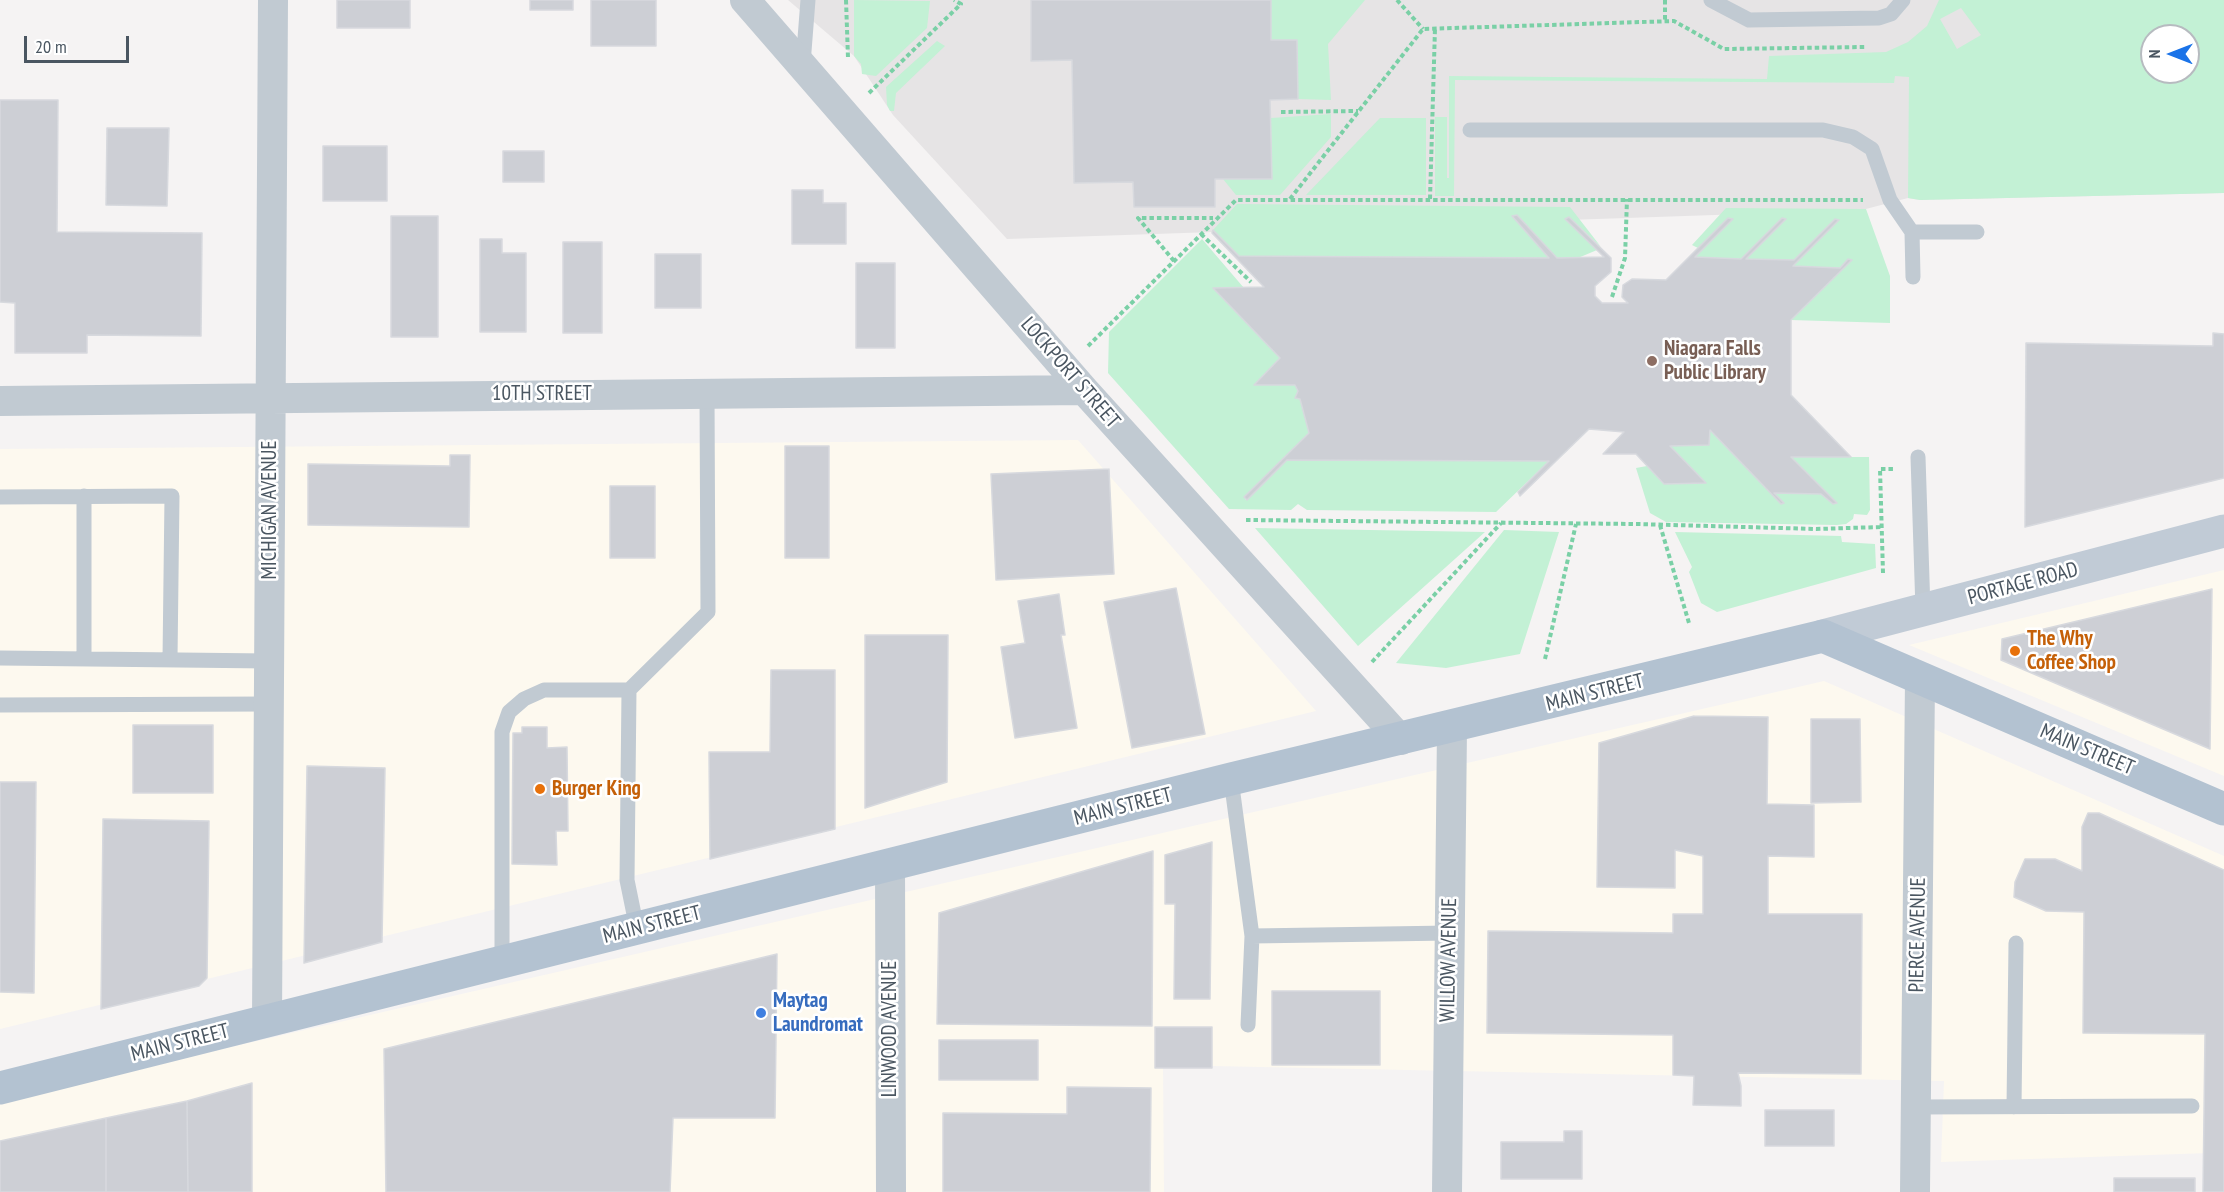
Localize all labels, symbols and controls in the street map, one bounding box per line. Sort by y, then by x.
scale bar [27,24,132,62]
north arrow [2140,24,2200,84]
text: 20 m [35,35,67,58]
text: N [2144,50,2164,58]
street label: LOCKPORT STREET [1015,312,1125,434]
place label: Niagara Falls Public Library [1664,336,1766,386]
marker: Niagara Falls Public Library [1645,354,1659,368]
street label: 10TH STREET [492,381,592,407]
street label: MICHIGAN AVENUE [257,440,283,580]
street label: PORTAGE ROAD [1965,557,2081,611]
place label: The Why Coffee Shop [2027,626,2116,676]
marker: The Why Coffee Shop [2008,644,2022,658]
street label: MAIN STREET [1544,669,1646,717]
street label: MAIN STREET [2036,719,2138,781]
place label: Burger King [552,776,641,802]
marker: Burger King [533,782,547,796]
street label: MAIN STREET [1072,783,1174,831]
street label: PIERCE AVENUE [1904,877,1932,993]
street label: WILLOW AVENUE [1435,898,1463,1022]
street label: MAIN STREET [601,901,703,949]
street label: LINWOOD AVENUE [877,961,903,1097]
place label: Maytag Laundromat [773,988,863,1038]
marker: Maytag Laundromat [754,1006,768,1020]
street label: MAIN STREET [129,1019,231,1067]

